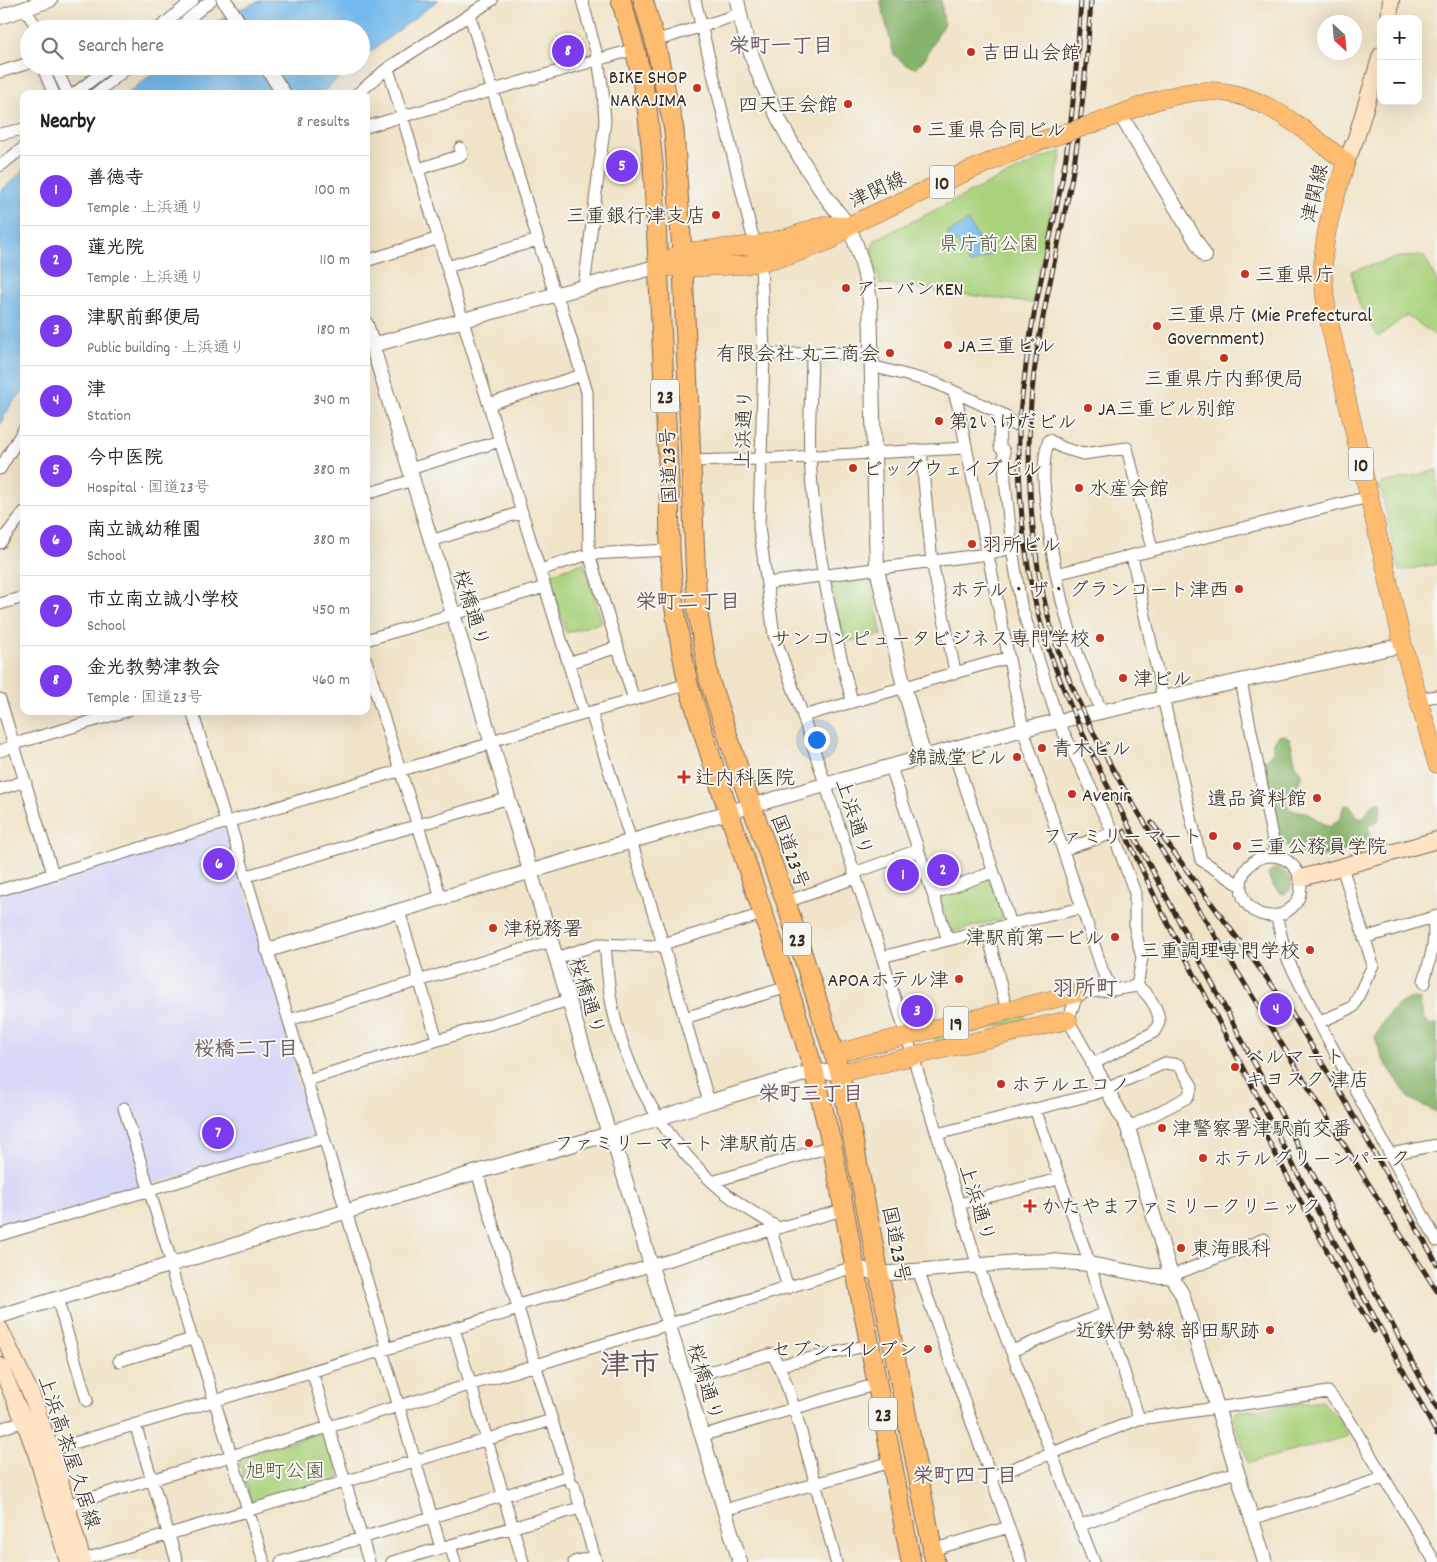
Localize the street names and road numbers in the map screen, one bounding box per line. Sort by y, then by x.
street label: 津関線 [1297,161,1337,226]
street label: 津関線 [845,166,911,217]
road number: 10 [930,166,954,198]
road number: 23 [651,380,679,412]
street label: 上浜通り [731,389,761,470]
street label: 国道23号 [656,427,686,505]
road number: 10 [1348,448,1374,480]
street label: 桜橋通り [444,567,494,651]
street label: 上浜通り [826,776,878,860]
street label: 国道23号 [762,811,815,893]
road number: 23 [783,922,811,956]
street label: 桜橋通り [560,955,610,1039]
road number: 19 [944,1006,968,1040]
street label: 上浜通り [950,1162,1000,1246]
street label: 国道23号 [873,1204,915,1285]
street label: 桜橋通り [678,1341,728,1425]
street label: 上浜高茶屋久居線 [29,1373,105,1533]
road number: 23 [869,1398,897,1430]

